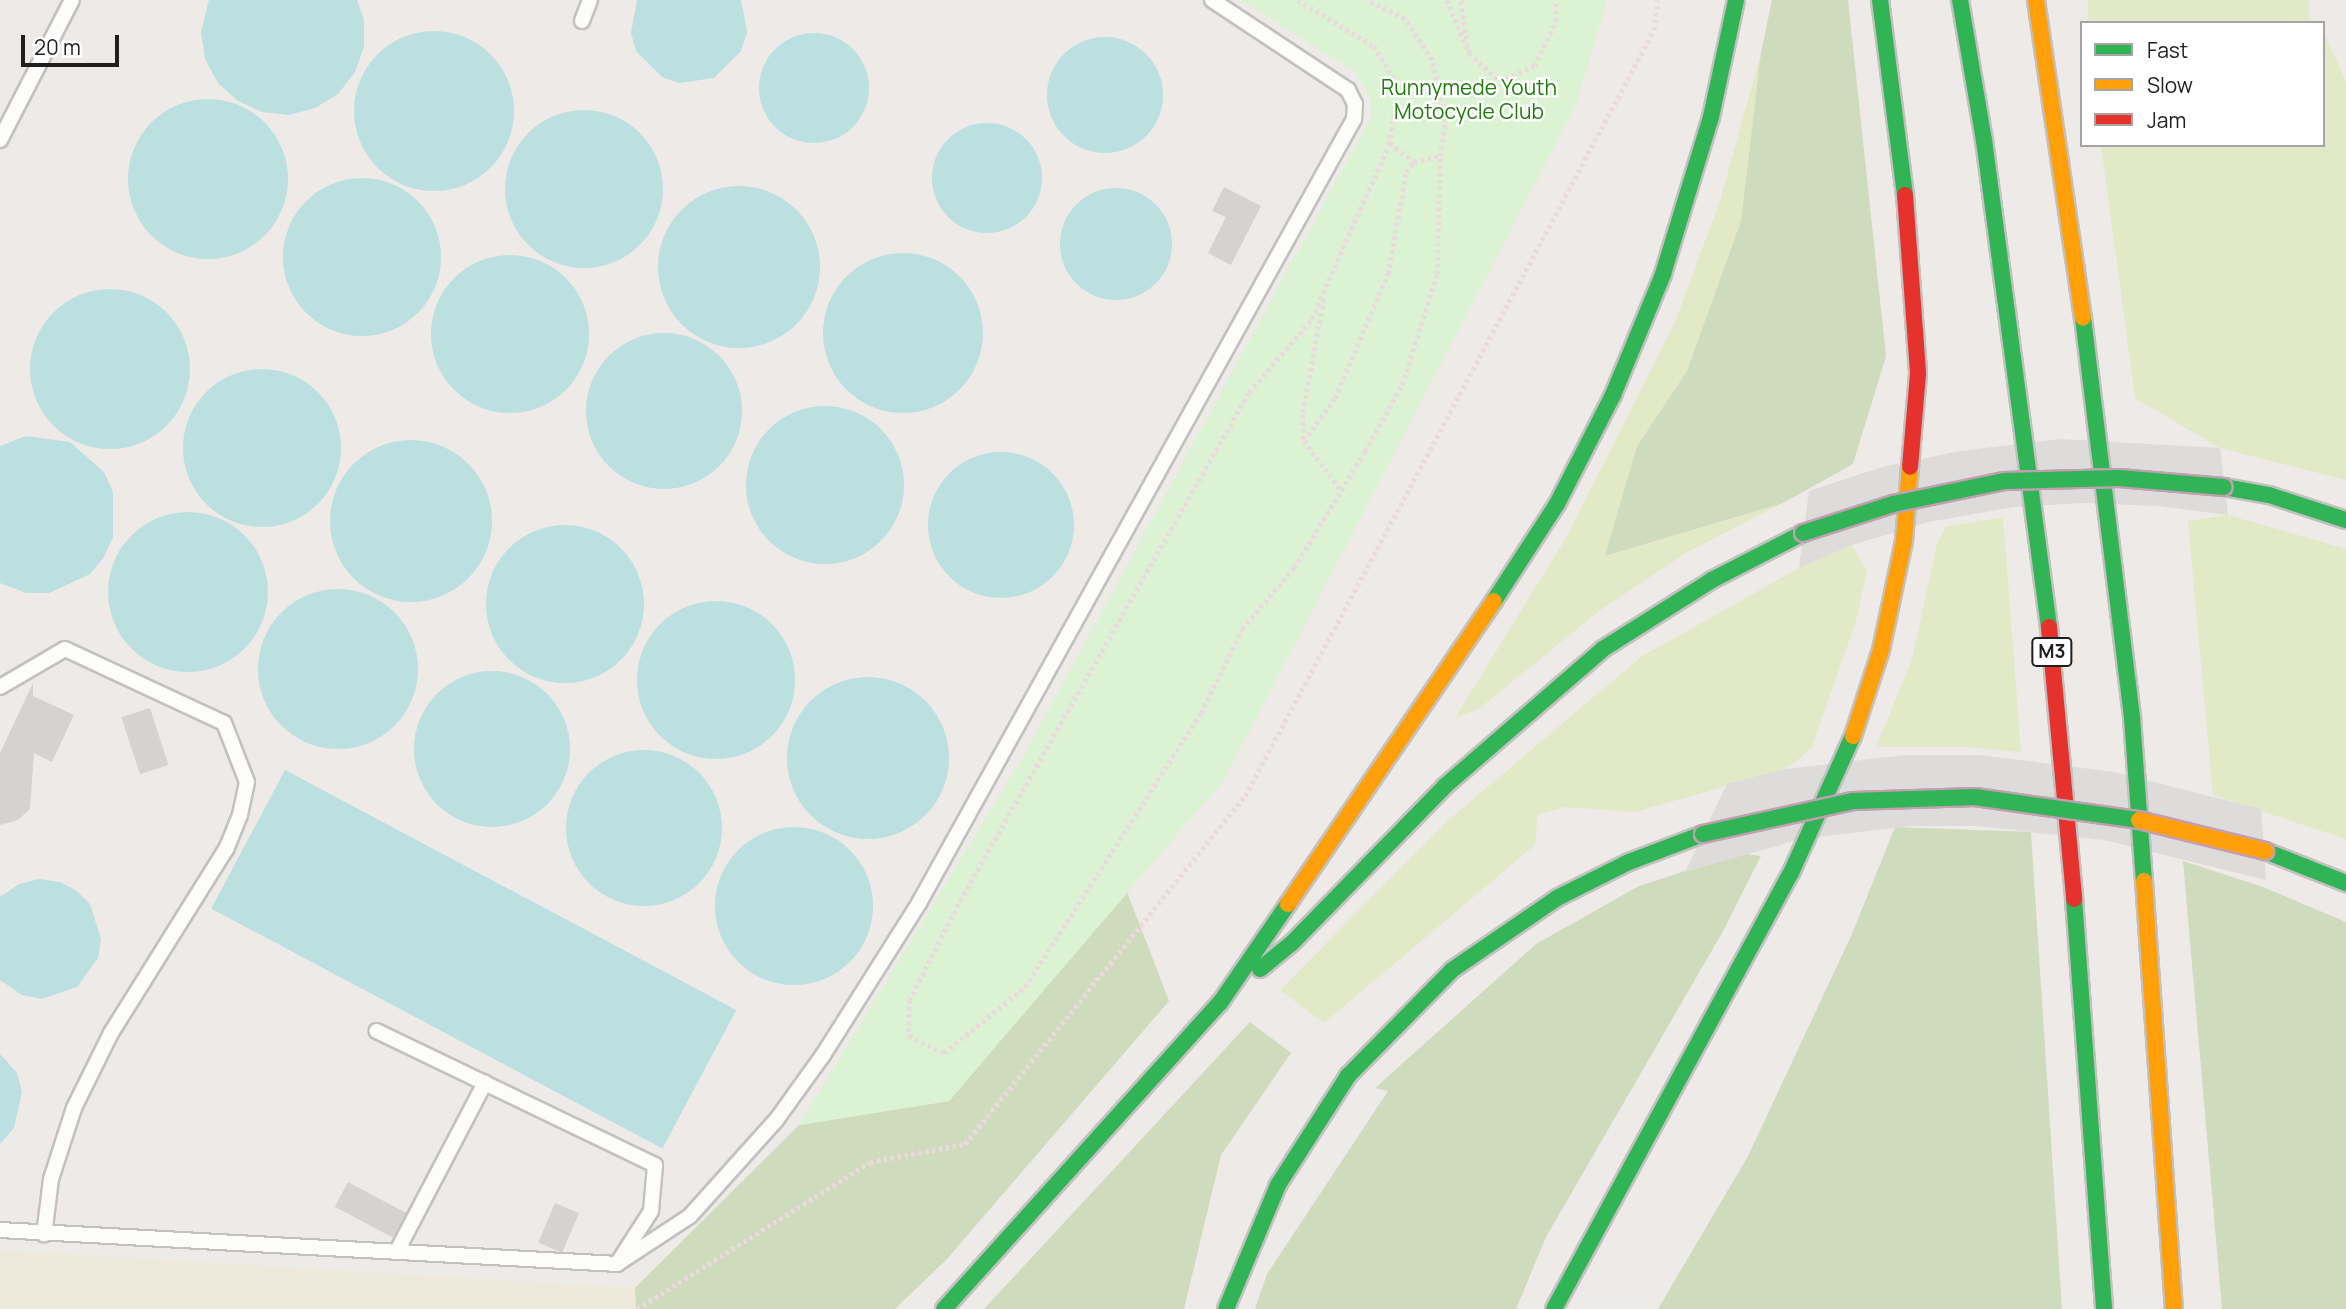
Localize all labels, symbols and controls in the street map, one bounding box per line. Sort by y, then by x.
scale bar [24,21,122,65]
legend [2080,21,2325,147]
text: 20 m [34,33,81,61]
text: Fast [2147,36,2188,64]
text: Slow [2147,71,2193,99]
park label: Runnymede Youth Motocycle Club [1381,74,1557,124]
text: Jam [2147,106,2186,134]
road number: M3 [2031,636,2073,667]

